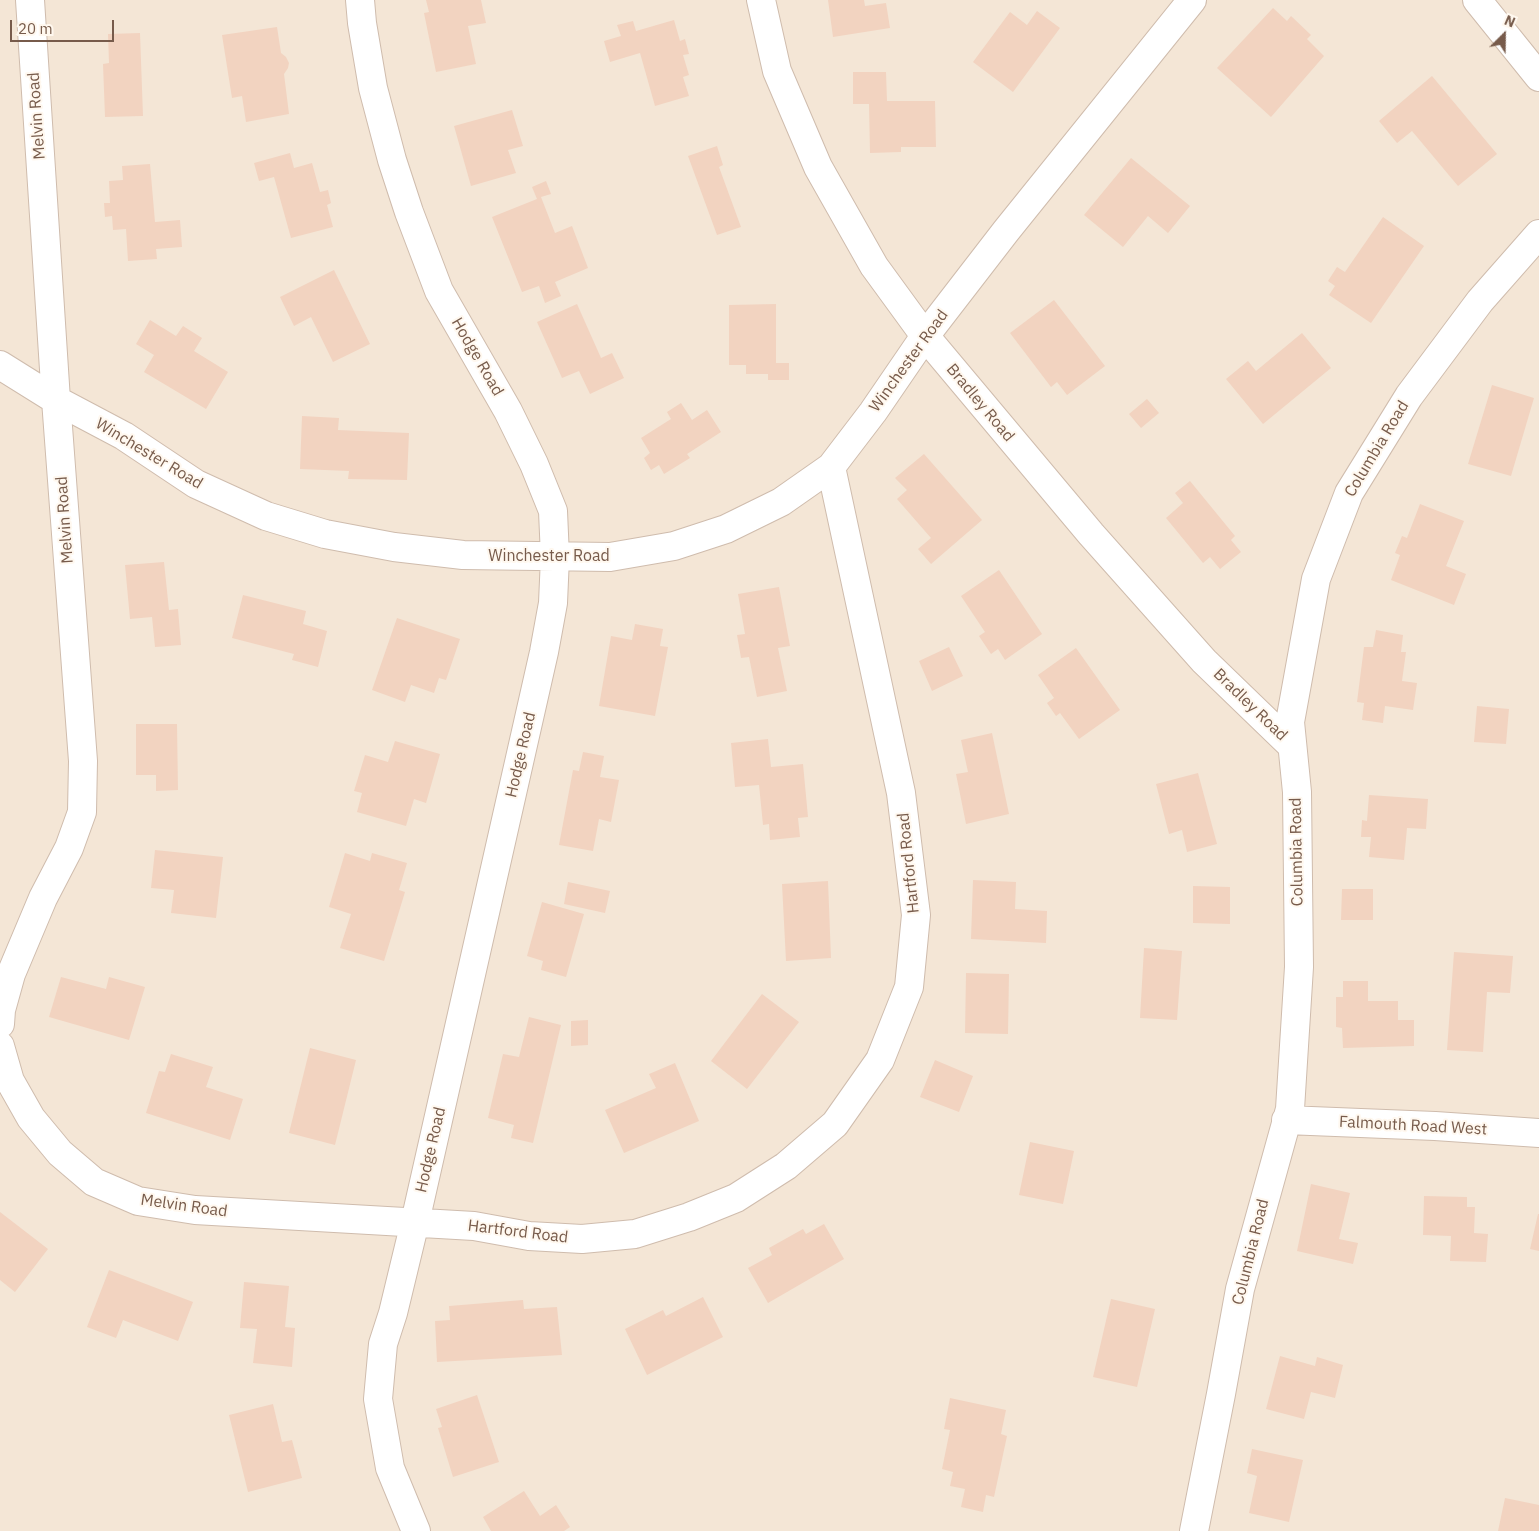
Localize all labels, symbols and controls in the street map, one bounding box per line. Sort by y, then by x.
scale bar [12,10,116,42]
north arrow [1479,10,1529,60]
text: N [1502,11,1518,31]
text: 20 m [18,19,53,38]
street label: Melvin Road [24,72,50,160]
street label: Winchester Road [865,306,953,416]
street label: Hodge Road [447,314,507,400]
street label: Bradley Road [942,360,1018,446]
street label: Columbia Road [1341,397,1413,501]
street label: Winchester Road [92,414,206,494]
street label: Melvin Road [52,476,78,564]
street label: Winchester Road [488,546,610,566]
street label: Bradley Road [1209,665,1291,745]
street label: Hodge Road [502,710,540,800]
street label: Columbia Road [1286,797,1308,907]
street label: Hartford Road [894,812,924,914]
street label: Hodge Road [412,1105,450,1195]
street label: Falmouth Road West [1338,1113,1488,1139]
street label: Melvin Road [139,1190,229,1222]
street label: Columbia Road [1229,1197,1273,1307]
street label: Hartford Road [467,1216,569,1248]

